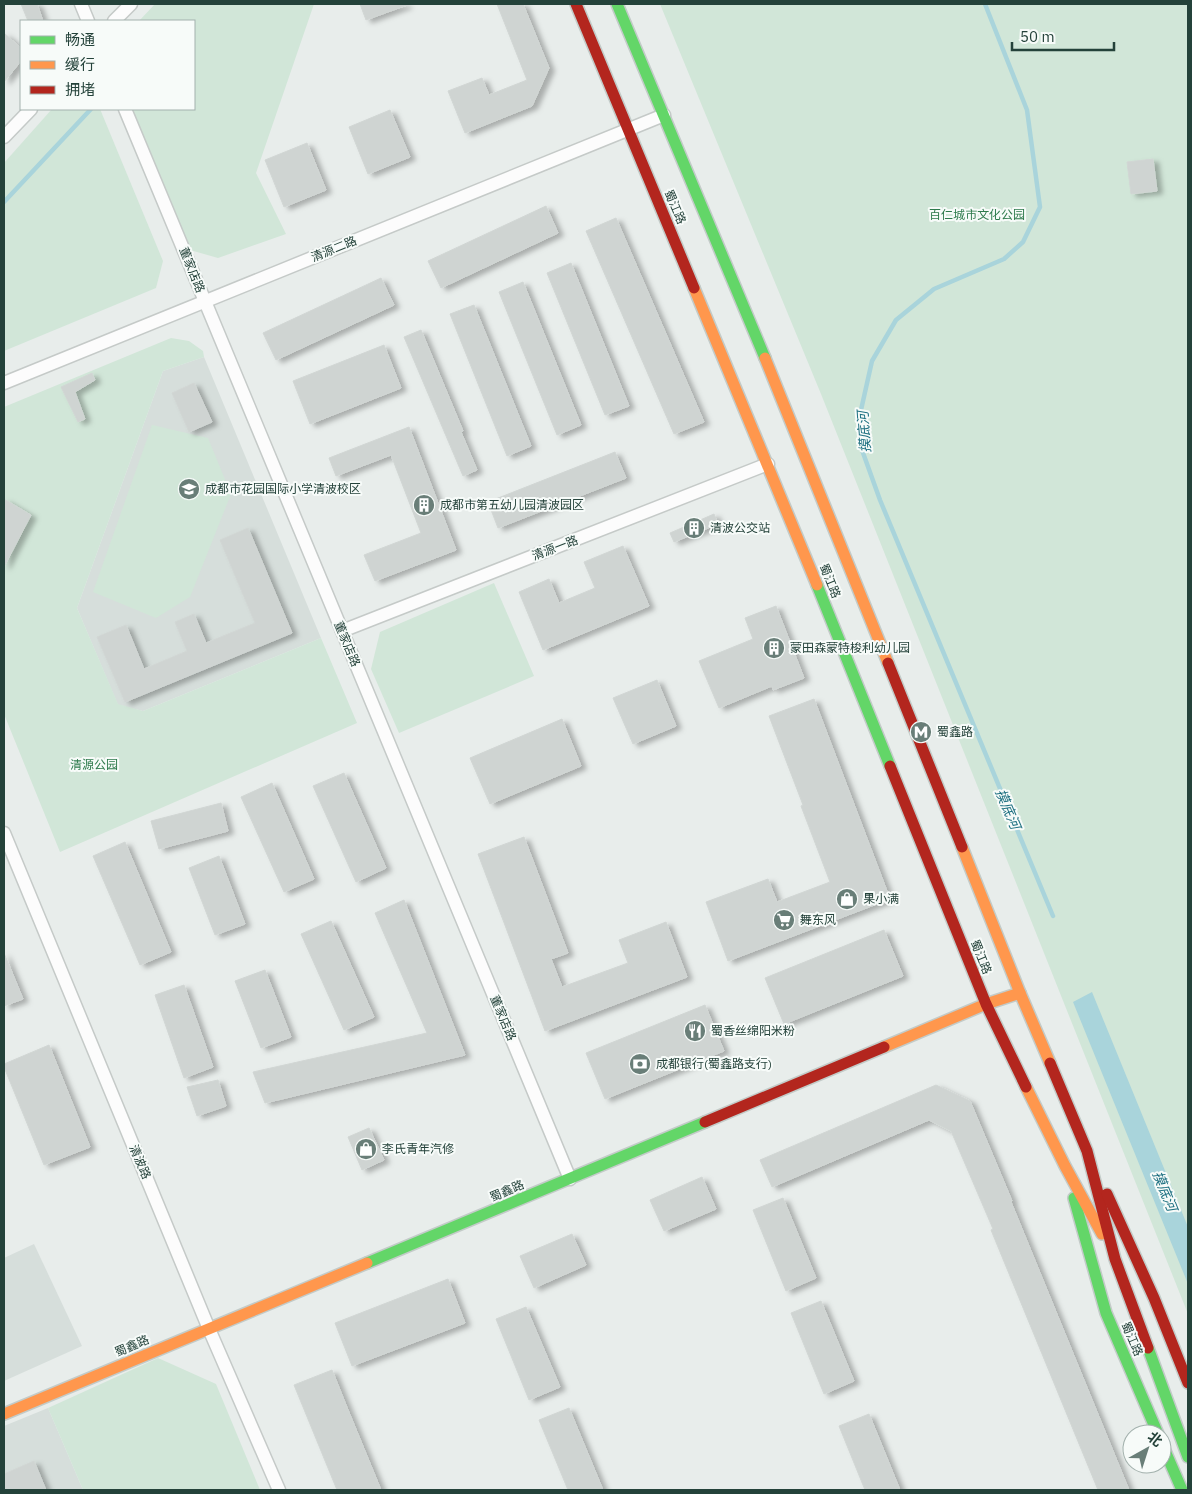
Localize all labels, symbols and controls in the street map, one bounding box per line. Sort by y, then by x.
legend [20,20,195,110]
scale bar [1012,20,1114,52]
text: 50 m [1020,27,1055,46]
text: 畅通 [65,30,95,49]
text: 缓行 [65,55,95,74]
text: 拥堵 [65,80,95,99]
street label: 蜀江路 [662,187,689,226]
park label: 百仁城市文化公园 [929,207,1025,222]
street label: 清源二路 [309,233,359,264]
street label: 董家店路 [177,245,208,295]
water label: 摸底河 [853,407,874,454]
school or university icon: 成都市花园国际小学清波校区 [177,477,201,501]
place label: 成都市花园国际小学清波校区 [205,481,361,496]
building icon: 成都市第五幼儿园清波园区 [412,493,436,517]
place label: 成都市第五幼儿园清波园区 [440,497,584,512]
building icon: 清波公交站 [682,516,706,540]
place label: 清波公交站 [710,520,770,535]
street label: 清源一路 [530,532,580,563]
street label: 蜀江路 [817,561,844,600]
street label: 董家店路 [331,619,364,669]
building icon: 蒙田森蒙特梭利幼儿园 [762,636,786,660]
place label: 蒙田森蒙特梭利幼儿园 [790,640,910,655]
metro station icon: 蜀鑫路 [909,720,933,744]
place label: 蜀鑫路 [937,724,973,739]
park label: 清源公园 [70,757,118,772]
water label: 摸底河 [992,786,1026,835]
shop icon: 果小满 [835,887,859,911]
place label: 果小满 [863,891,899,906]
supermarket icon: 舞东风 [772,908,796,932]
place label: 舞东风 [800,912,836,927]
street label: 蜀江路 [968,937,995,976]
street label: 董家店路 [487,993,520,1043]
restaurant icon: 蜀香丝绵阳米粉 [683,1019,707,1043]
place label: 蜀香丝绵阳米粉 [711,1023,795,1038]
bank icon: 成都银行(蜀鑫路支行) [628,1052,652,1076]
place label: 成都银行(蜀鑫路支行) [656,1056,772,1071]
shop icon: 李氏青年汽修 [354,1137,378,1161]
place label: 李氏青年汽修 [382,1141,454,1156]
street label: 清波路 [127,1142,154,1181]
water label: 摸底河 [1149,1168,1182,1217]
street label: 蜀鑫路 [487,1177,526,1204]
street label: 蜀江路 [1119,1319,1146,1358]
street label: 蜀鑫路 [112,1332,151,1359]
north arrow [1122,1424,1172,1474]
text: 北 [1144,1427,1166,1450]

